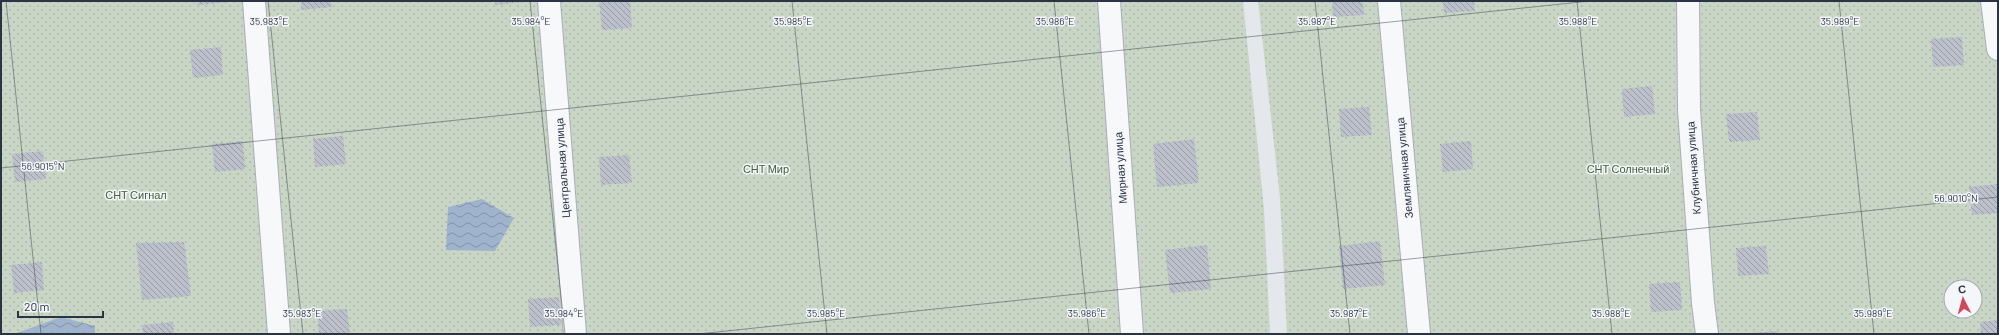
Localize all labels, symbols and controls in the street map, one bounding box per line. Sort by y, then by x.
text: 35.983°E [250,15,288,27]
text: 35.984°E [512,15,550,27]
text: 35.985°E [774,15,812,27]
text: 35.986°E [1036,15,1074,27]
text: 35.987°E [1298,15,1336,27]
text: 35.988°E [1559,15,1597,27]
text: 35.989°E [1821,15,1859,27]
street label: Земляничная улица [1393,116,1415,219]
street label: Центральная улица [552,117,572,219]
street label: Клубничная улица [1683,120,1703,215]
street label: Мирная улица [1111,131,1129,204]
text: 56.9015°N [22,160,64,172]
park label: СНТ Мир [743,162,789,175]
park label: СНТ Солнечный [1587,162,1669,175]
park label: СНТ Сигнал [105,188,167,201]
text: 56.9010°N [1934,192,1978,204]
north arrow [1943,279,1983,319]
text: С [1957,282,1967,295]
scale bar [18,293,103,319]
text: 20 m [24,299,50,313]
text: 35.983°E [283,307,321,319]
text: 35.984°E [545,307,583,319]
text: 35.985°E [807,307,845,319]
text: 35.986°E [1068,307,1106,319]
text: 35.987°E [1330,307,1368,319]
text: 35.988°E [1592,307,1630,319]
text: 35.989°E [1854,307,1892,319]

